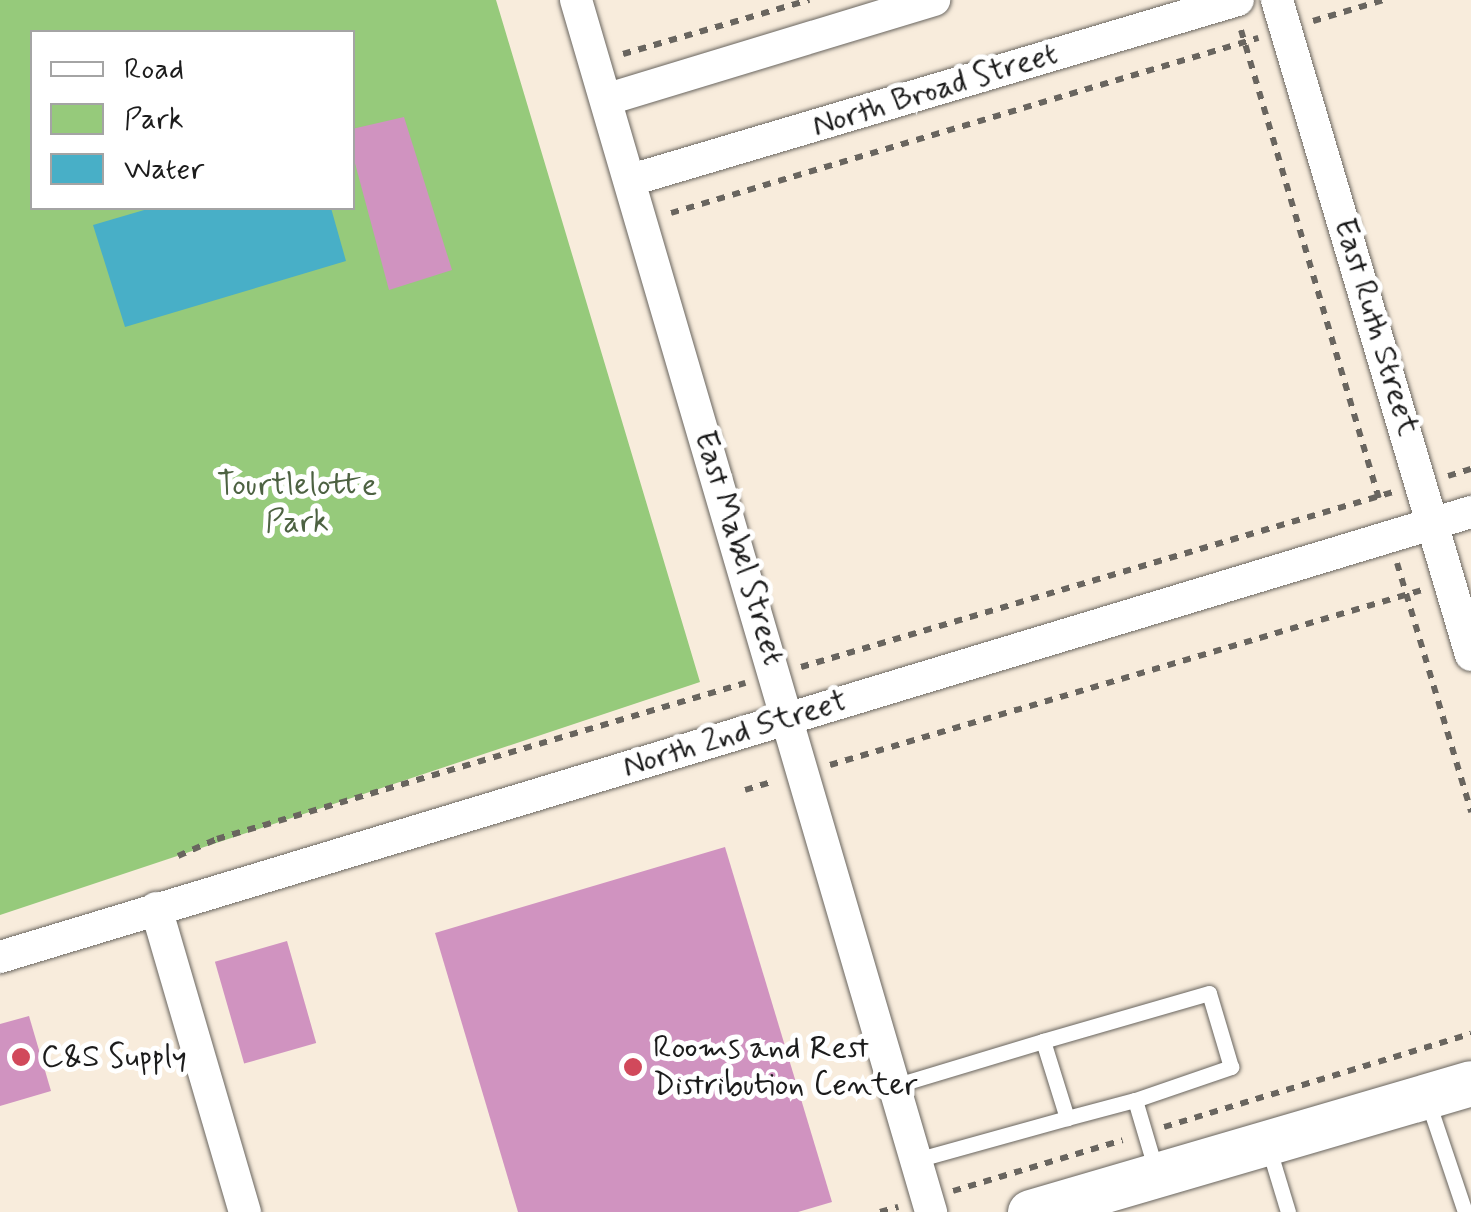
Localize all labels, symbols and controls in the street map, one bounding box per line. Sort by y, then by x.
legend [30,30,355,210]
street label: North Broad Street [805,34,1065,146]
text: Road [124,50,184,89]
text: Park [124,100,184,139]
text: Water [124,150,204,189]
street label: East Ruth Street [1325,214,1427,440]
street label: East Mabel Street [684,423,794,673]
park label: Tourtlelotte Park [217,467,377,542]
street label: North 2nd Street [619,682,851,786]
place label: Rooms and Rest Distribution Center [653,1030,912,1105]
place label: C&S Supply [41,1038,191,1076]
marker: C&S Supply [10,1046,32,1068]
marker: Rooms and Rest Distribution Center [622,1056,644,1078]

